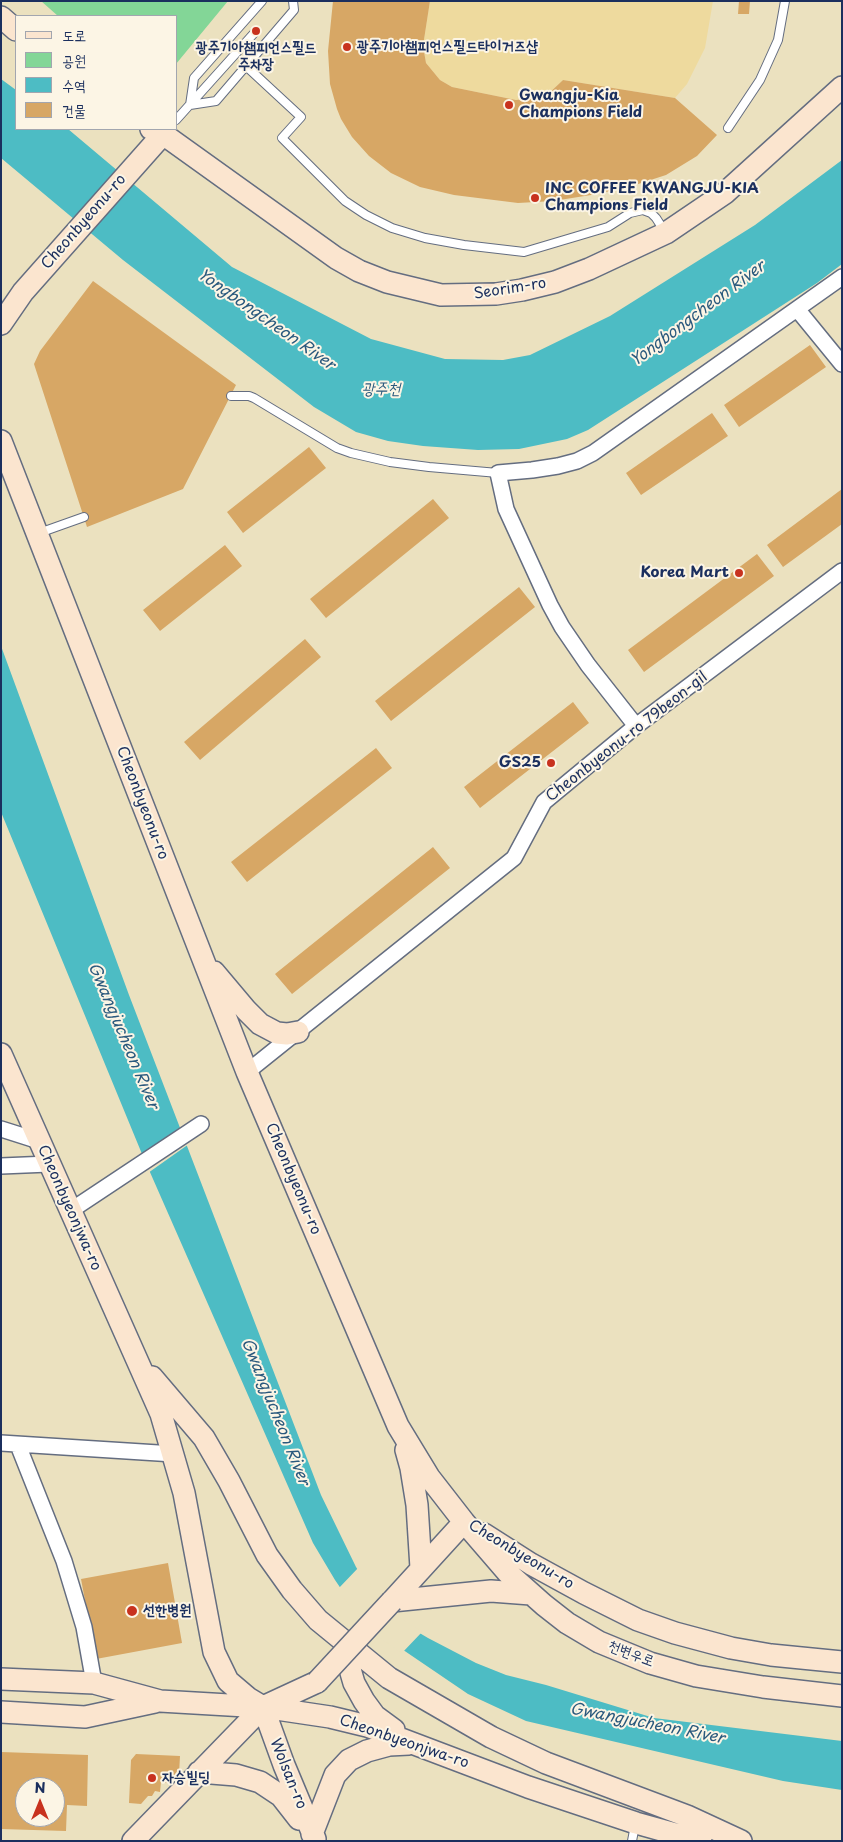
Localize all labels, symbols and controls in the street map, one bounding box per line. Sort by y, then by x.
legend [15,15,178,130]
text: 도로 [62,23,86,46]
marker: 광주기아챔피언스필드 주차장 [250,25,262,37]
place label: 광주기아챔피언스필드타이거즈샵 [357,38,538,56]
place label: 광주기아챔피언스필드 주차장 [196,39,316,74]
marker: 광주기아챔피언스필드타이거즈샵 [341,41,353,53]
text: 공원 [62,48,86,71]
text: 수역 [62,73,86,96]
place label: Gwangju-Kia Champions Field [519,87,642,122]
text: 건물 [62,98,86,121]
marker: Gwangju-Kia Champions Field [503,99,515,111]
street label: Cheonbyeonu-ro [38,171,130,273]
place label: INC COFFEE KWANGJU-KIA Champions Field [545,180,759,215]
marker: INC COFFEE KWANGJU-KIA Champions Field [529,192,541,204]
water label: Yongbongcheon River [627,257,769,371]
water label: Yongbongcheon River [194,265,338,375]
street label: Seorim-ro [472,274,548,304]
water label: 광주천 [362,380,400,400]
place label: Korea Mart [640,564,729,582]
marker: Korea Mart [733,567,745,579]
street label: Cheonbyeonu-ro 79beon-gil [543,668,711,806]
street label: Cheonbyeonu-ro [112,744,172,862]
place label: GS25 [499,754,541,772]
marker: GS25 [545,757,557,769]
water label: Gwangjucheon River [84,960,162,1112]
street label: Cheonbyeonu-ro [261,1120,325,1238]
street label: Cheonbyeonjwa-ro [33,1142,105,1274]
water label: Gwangjucheon River [237,1336,313,1488]
street label: Cheonbyeonu-ro [465,1516,577,1594]
place label: 선한병원 [143,1602,191,1620]
marker: 선한병원 [125,1604,139,1618]
street label: 천변우로 [605,1637,657,1671]
water label: Gwangjucheon River [568,1700,726,1748]
street label: Cheonbyeonjwa-ro [337,1711,471,1773]
street label: Wolsan-ro [266,1736,310,1812]
place label: 자승빌딩 [162,1769,210,1787]
marker: 자승빌딩 [146,1772,158,1784]
north arrow [15,1777,65,1827]
text: N [34,1777,46,1798]

